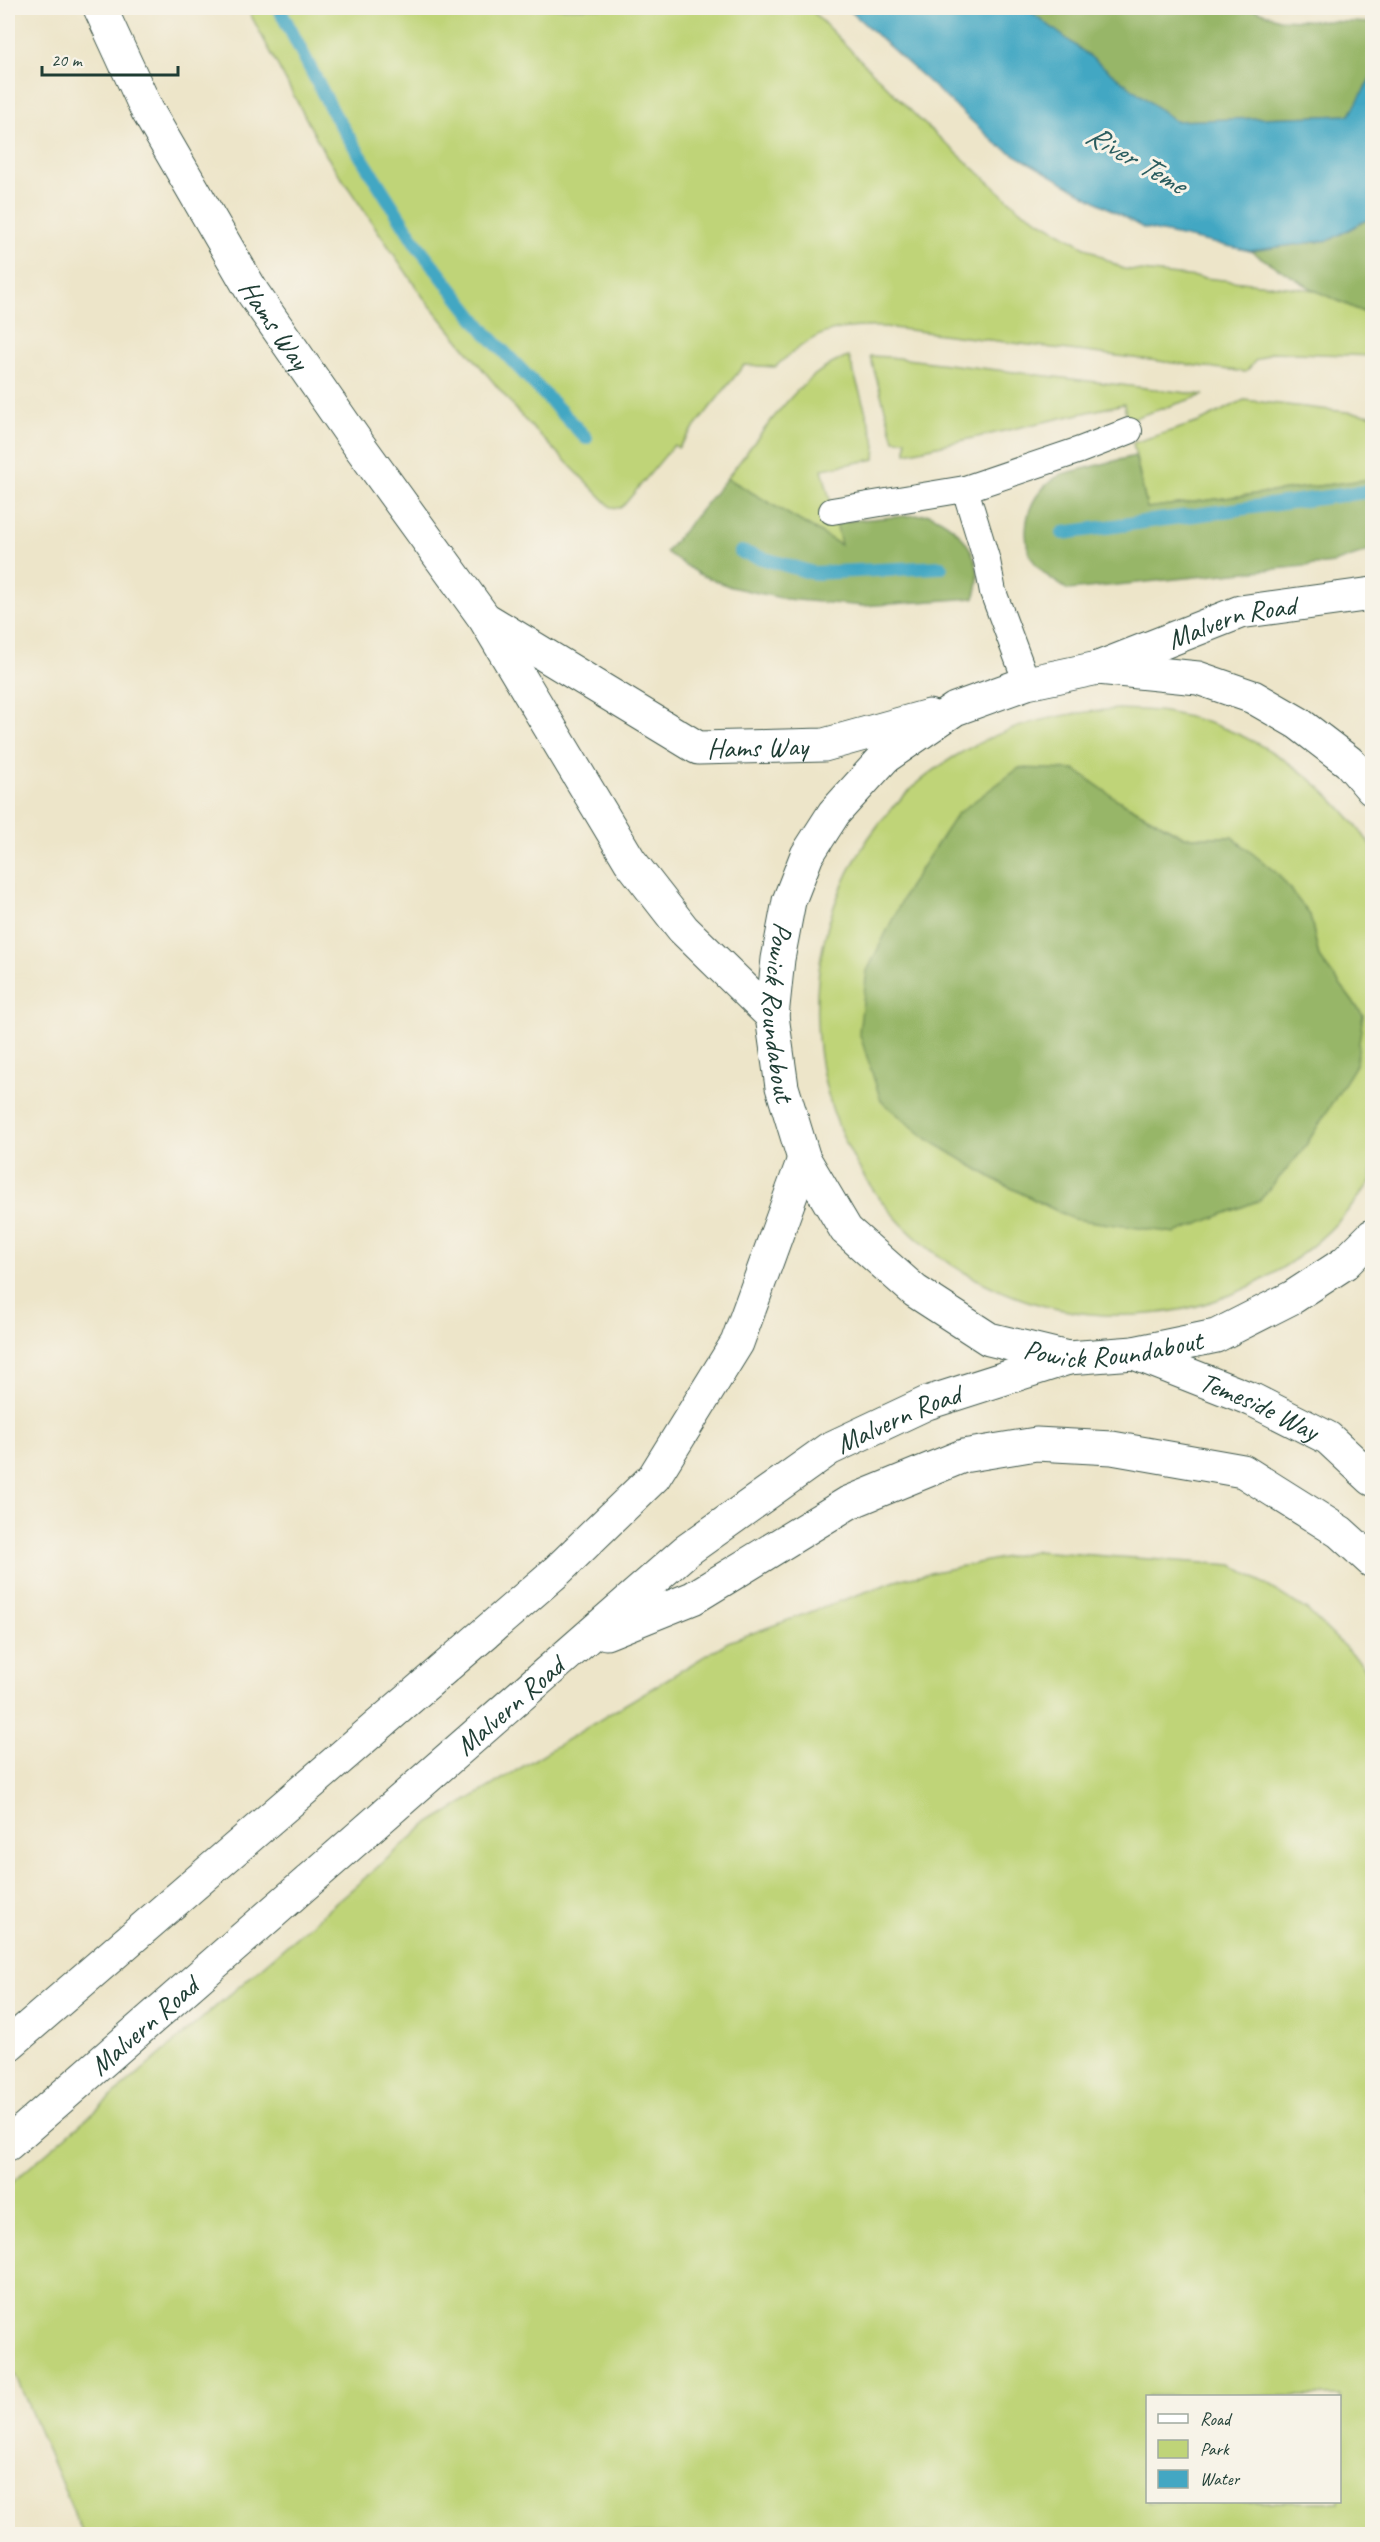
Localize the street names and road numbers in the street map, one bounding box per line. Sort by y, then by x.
street label: Hams Way [232,274,319,378]
street label: Malvern Road [1162,587,1302,657]
street label: Hams Way [707,728,811,765]
street label: Powick Roundabout [754,920,804,1109]
street label: Powick Roundabout [1020,1321,1208,1376]
street label: Temeside Way [1195,1363,1327,1449]
street label: Malvern Road [830,1375,968,1461]
street label: Malvern Road [448,1646,574,1762]
street label: Malvern Road [82,1966,208,2082]

